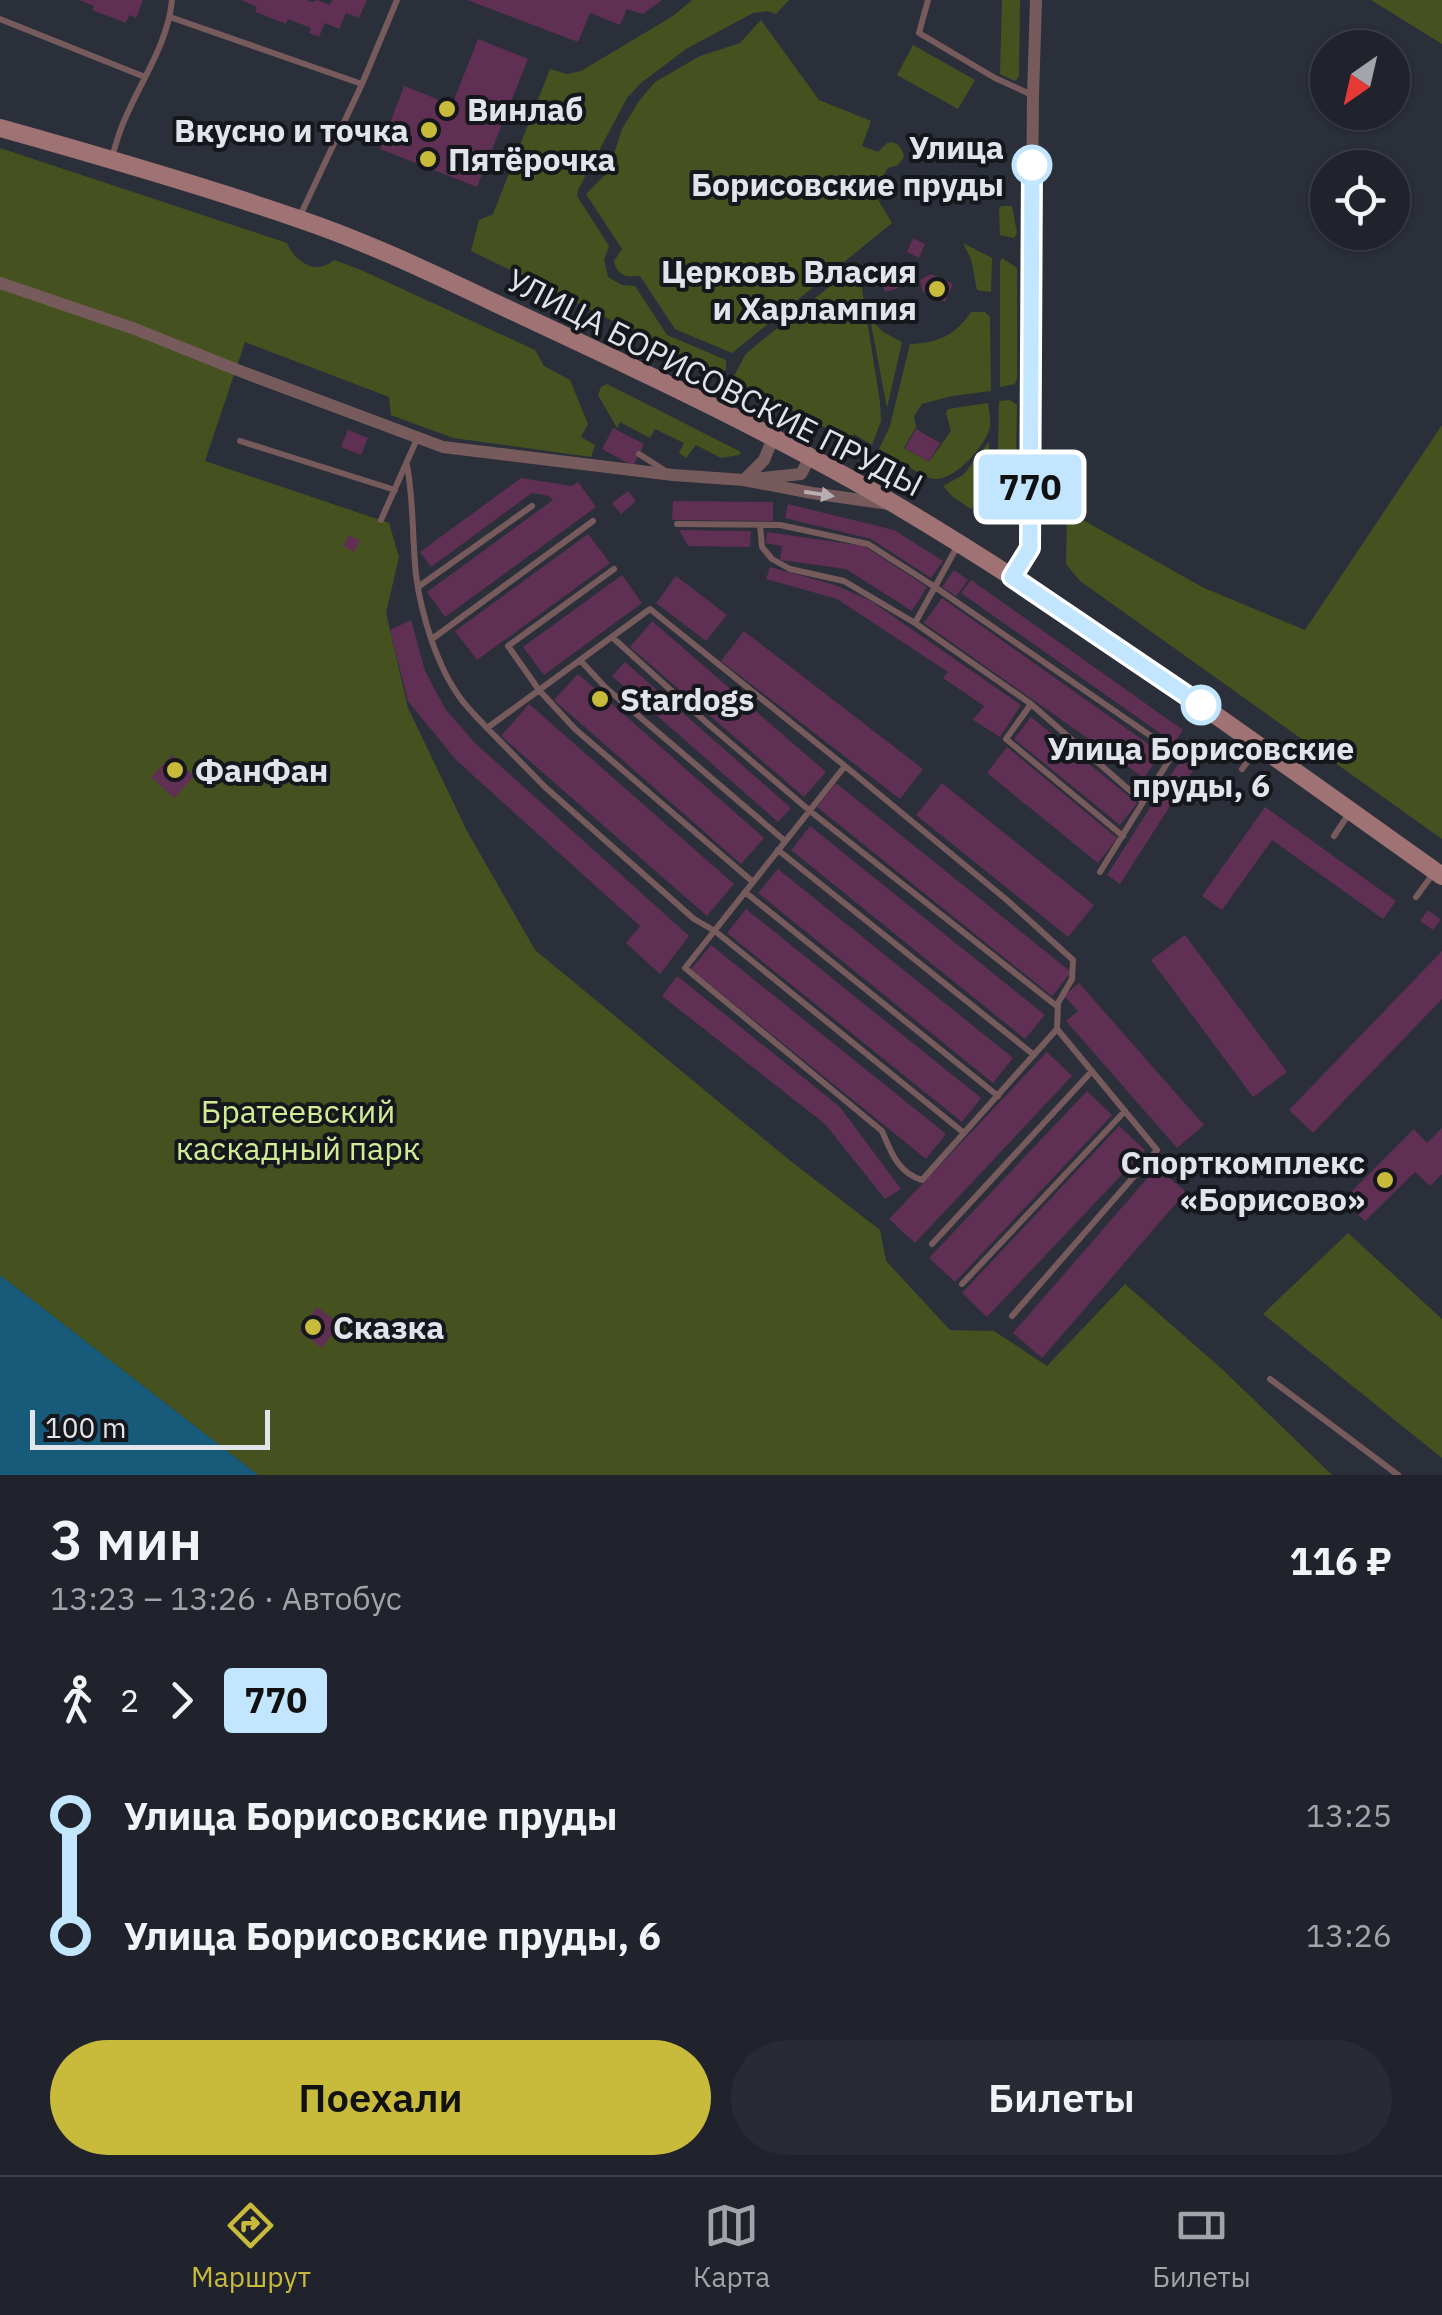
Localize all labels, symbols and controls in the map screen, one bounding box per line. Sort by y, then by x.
north arrow [1310,30,1410,130]
map controls [1310,30,1410,250]
place label: Винлаб [467,88,583,130]
marker: Винлаб [436,98,458,120]
place label: Вкусно и точка [174,109,409,151]
marker: Вкусно и точка [418,119,440,141]
place label: Улица Борисовские пруды [691,126,1004,205]
place label: Пятёрочка [448,138,616,180]
marker: Улица Борисовские пруды [1013,146,1051,184]
marker: Пятёрочка [417,148,439,170]
button: locate [1310,150,1410,250]
place label: Церковь Власия и Харлампия [661,250,917,329]
street label: УЛИЦА БОРИСОВСКИЕ ПРУДЫ [500,259,930,505]
marker: Церковь Власия и Харлампия [926,278,948,300]
line badge: 770 [972,454,1088,520]
text: 770 [998,464,1062,510]
one-way arrow [804,486,836,502]
place label: Stardogs [620,678,754,720]
marker: Улица Борисовские пруды, 6 [1182,686,1220,724]
marker: Stardogs [589,688,611,710]
place label: Улица Борисовские пруды, 6 [1048,727,1354,806]
place label: ФанФан [195,749,328,791]
marker: ФанФан [164,759,186,781]
park label: Братеевский каскадный парк [176,1090,420,1169]
place label: Спорткомплекс «Борисово» [1120,1141,1365,1220]
marker: Спорткомплекс «Борисово» [1374,1169,1396,1191]
place label: Сказка [333,1306,444,1348]
marker: Сказка [302,1316,324,1338]
scale bar [30,1405,270,1450]
text: 100 m [45,1409,126,1446]
text: 3 мин [50,1504,202,1575]
text: 116 ₽ [1290,1536,1392,1585]
text: 13:23 – 13:26 · Автобус [50,1577,402,1619]
icon: walk [50,1673,105,1728]
icon: forward [154,1673,209,1728]
text: 770 [244,1677,307,1723]
text: 2 [120,1679,139,1721]
text: Улица Борисовские пруды [124,1791,618,1840]
text: 13:25 [1306,1794,1392,1836]
text: Улица Борисовские пруды, 6 [124,1911,661,1960]
text: 13:26 [1306,1914,1392,1956]
button: Поехали [50,2040,711,2155]
button: Билеты [731,2040,1392,2155]
tab: Маршрут [191,2198,311,2295]
tab: Карта [693,2198,770,2295]
tab: Билеты [1152,2198,1251,2295]

